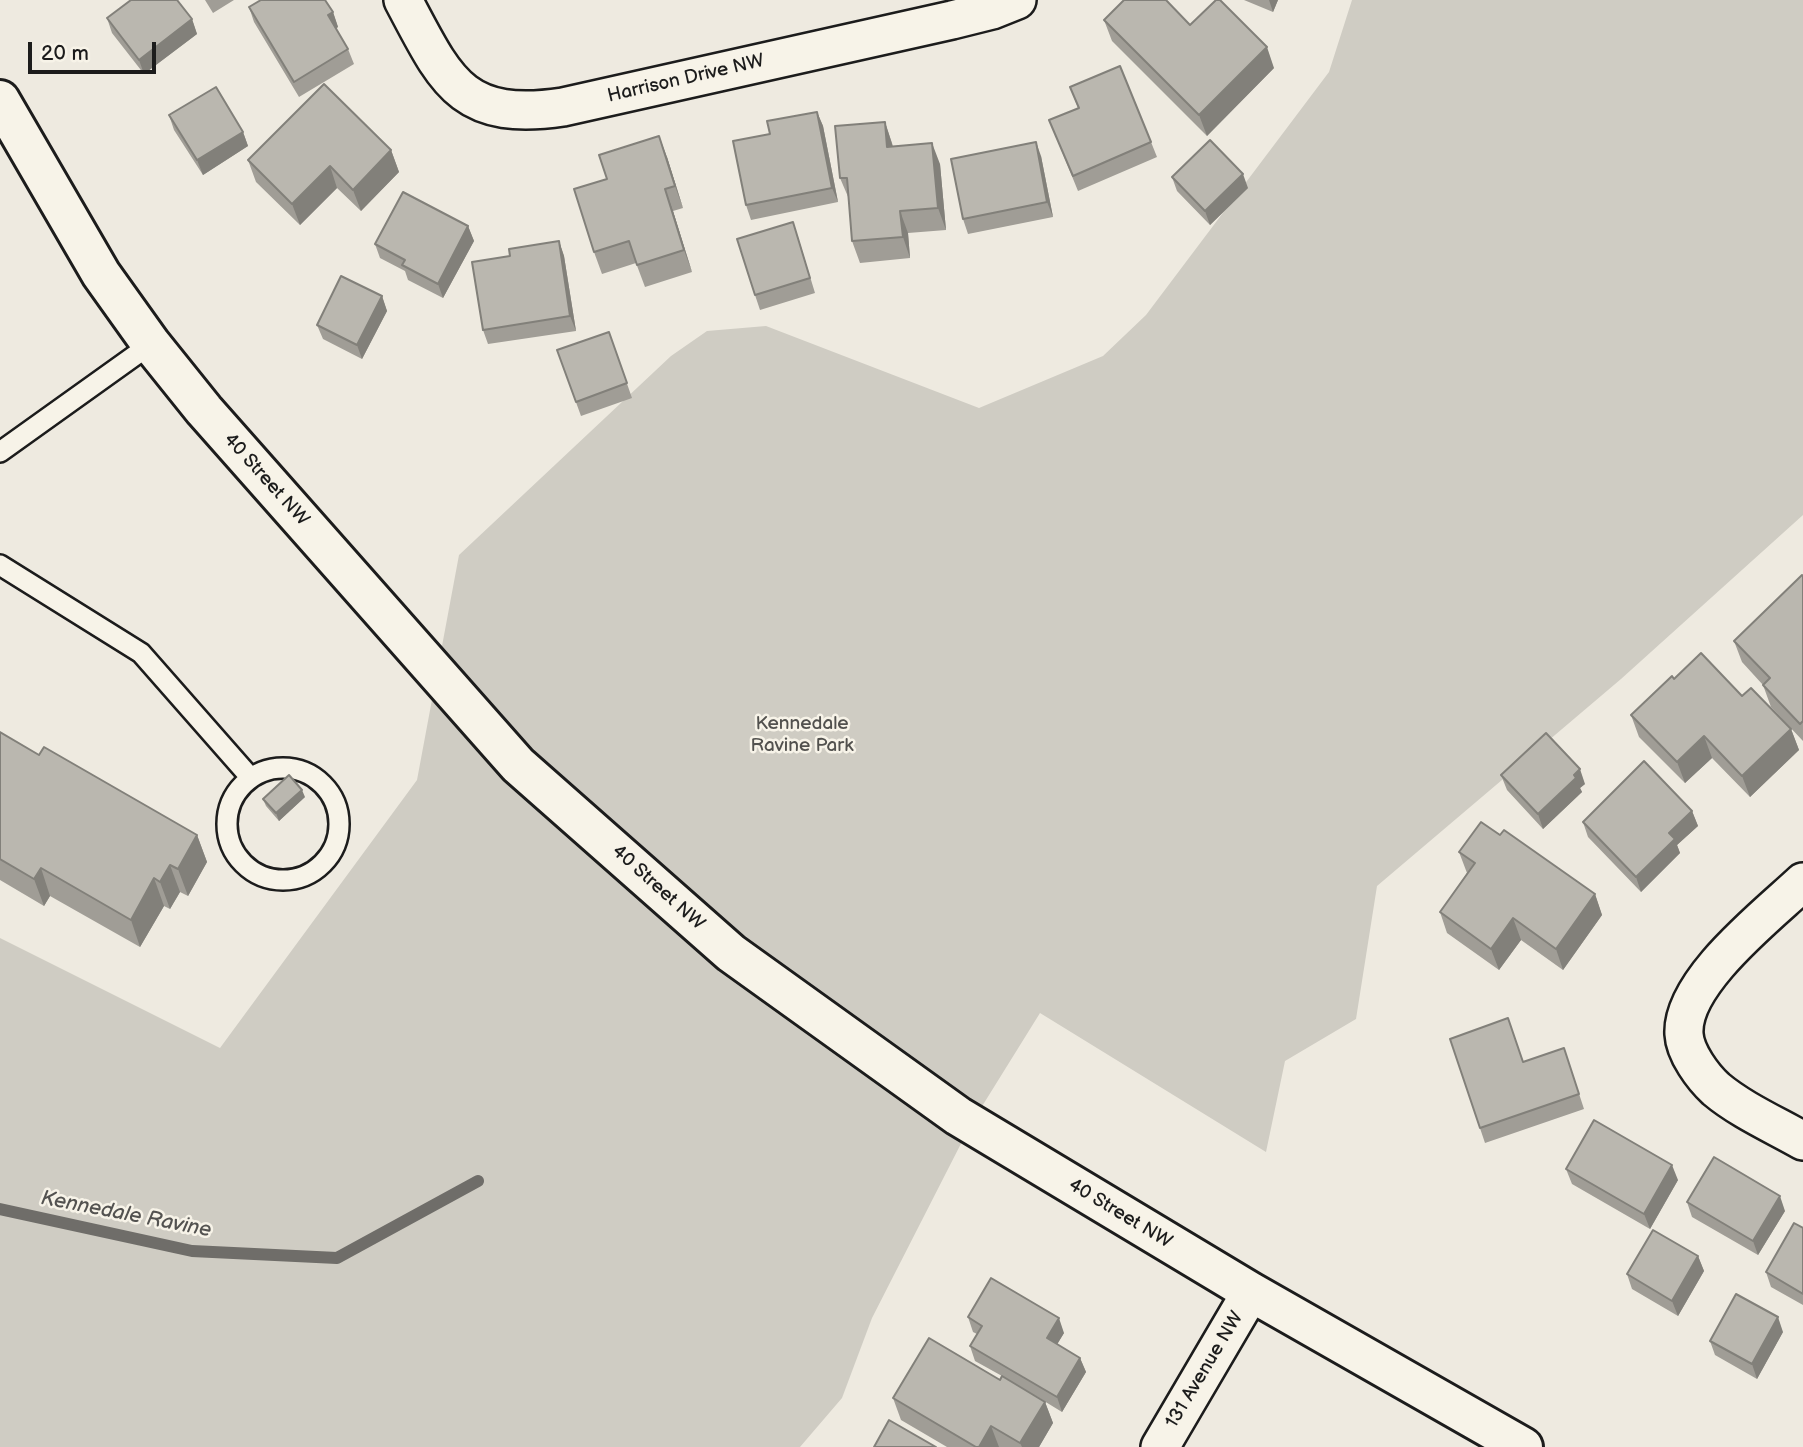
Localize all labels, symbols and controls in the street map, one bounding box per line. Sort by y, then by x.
scale bar [32,28,159,72]
text: 20 m [41,41,89,66]
street label: Harrison Drive NW [605,50,767,108]
street label: 40 Street NW [218,429,314,531]
park label: Kennedale Ravine Park [750,713,854,757]
street label: 40 Street NW [607,840,709,936]
street label: 40 Street NW [1064,1174,1176,1254]
water label: Kennedale Ravine [39,1186,213,1244]
street label: 131 Avenue NW [1161,1307,1249,1433]

